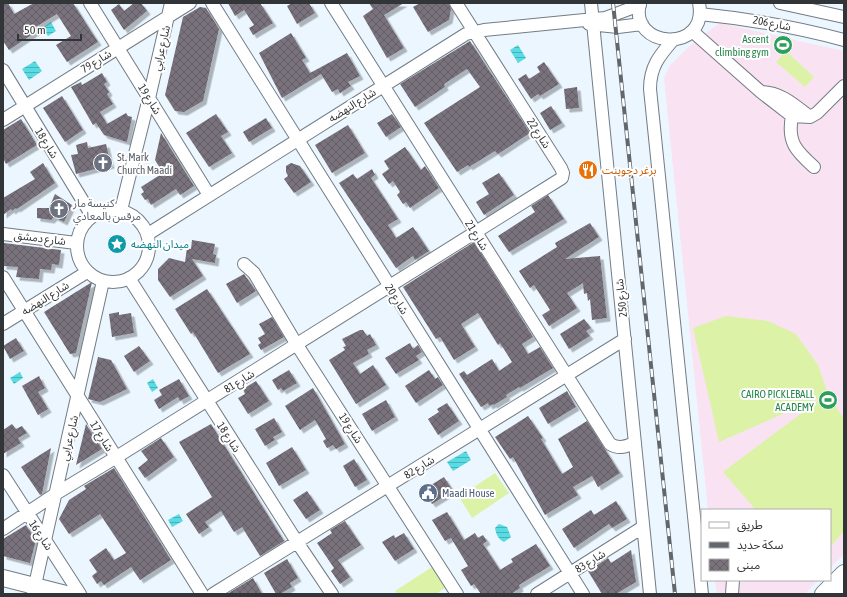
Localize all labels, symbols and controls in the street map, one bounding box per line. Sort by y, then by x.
street label: شارع 206 [752,13,792,35]
scale bar [18,16,81,42]
text: 50 m [24,23,46,37]
street label: شارع عرابي [150,24,176,73]
place label: Ascent climbing gym [715,33,769,58]
sports icon: Ascent climbing gym [772,34,794,56]
street label: شارع 79 [79,47,115,77]
street label: شارع 19 [134,82,164,118]
street label: شارع النهضه [326,86,379,126]
street label: شارع 22 [523,116,553,152]
street label: شارع 18 [31,126,61,162]
place label: St. Mark Church Maadi [117,151,172,176]
church icon: St. Mark Church Maadi [92,152,114,174]
restaurant icon: برغر دجوينت [577,159,599,181]
place label: برغر دجوينت [602,164,656,177]
place label: كنيسة مار مرقس بالمعادي [72,197,141,226]
church icon: كنيسة مار مرقس بالمعادي [48,198,70,220]
street label: شارع 21 [461,218,491,254]
street label: شارع دمشق [13,229,67,249]
place icon: ميدان النهضه [106,233,128,255]
place label: ميدان النهضه [131,238,189,251]
street label: شارع 250 [613,278,631,318]
street label: شارع النهضه [19,279,72,319]
street label: شارع 20 [381,282,411,318]
street label: شارع 81 [222,367,258,397]
place label: CAIRO PICKLEBALL ACADEMY [741,388,815,413]
sports icon: CAIRO PICKLEBALL ACADEMY [817,389,839,411]
street label: شارع 19 [335,411,365,447]
street label: شارع عرابي [58,414,84,463]
street label: شارع 17 [86,419,116,455]
street label: شارع 18 [213,420,243,456]
street label: شارع 82 [402,453,438,483]
public building icon: Maadi House [417,482,439,504]
place label: Maadi House [442,487,495,499]
legend [701,509,831,581]
street label: شارع 16 [25,518,55,554]
text: طريق [737,518,763,533]
text: سكة حديد [737,538,783,552]
street label: شارع 83 [573,547,609,577]
text: مبنى [737,558,760,572]

